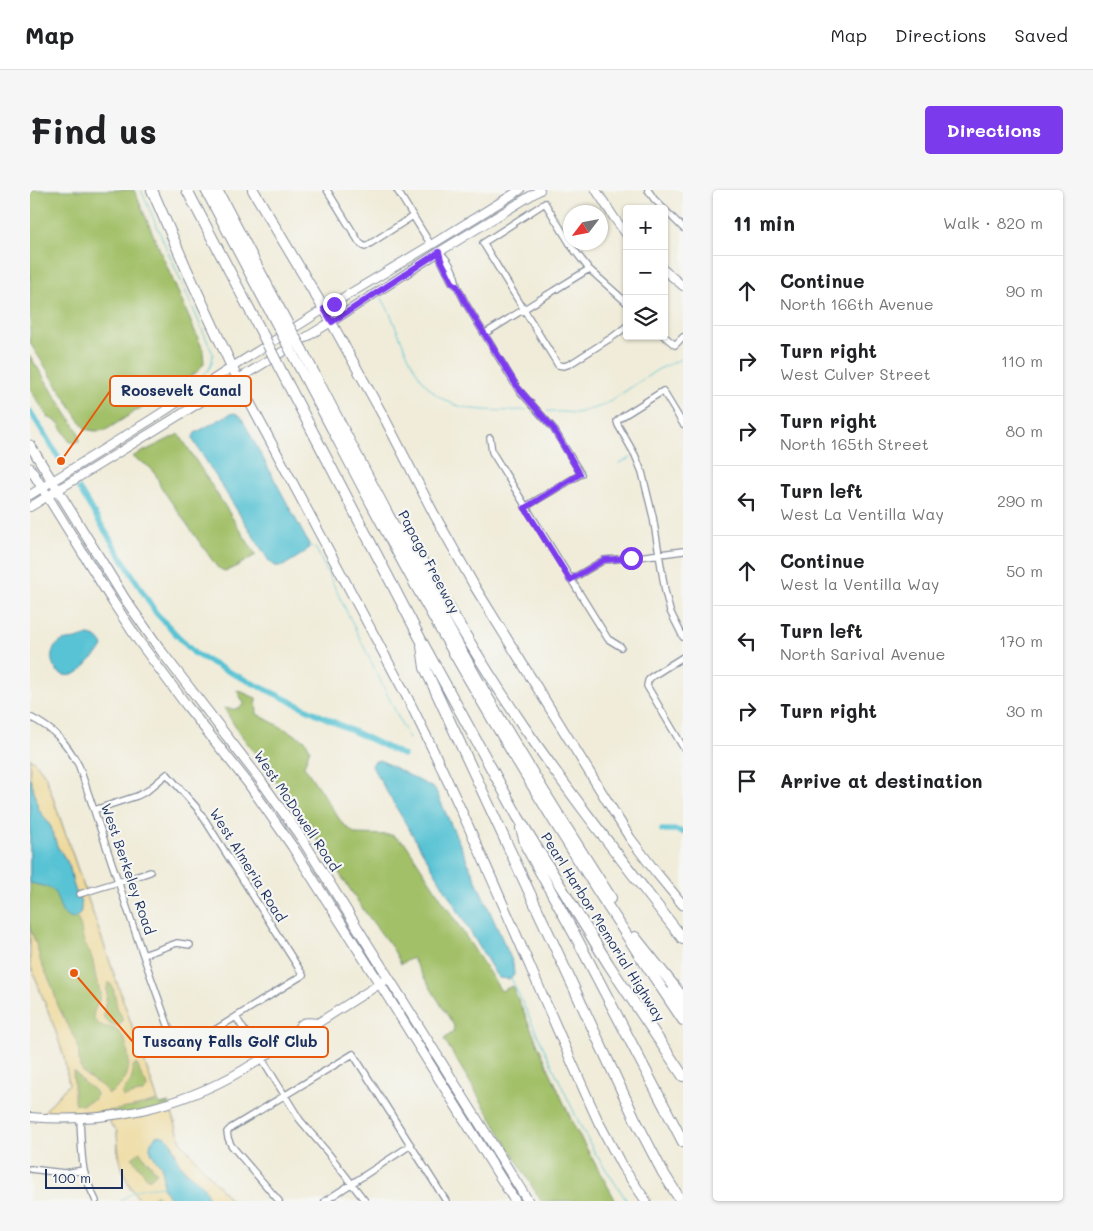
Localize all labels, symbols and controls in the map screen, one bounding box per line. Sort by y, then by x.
text: Map [25,19,74,50]
text: Map [830,23,867,47]
text: Directions [895,23,987,47]
text: Saved [1015,23,1068,47]
button: Directions [925,106,1063,154]
text: Find us [30,107,157,153]
north arrow [563,205,608,250]
map controls [623,205,668,340]
button: + [623,205,668,250]
text: 11 min [733,209,795,236]
text: Walk · 820 m [943,212,1043,233]
button: − [623,250,668,295]
text: Continue [780,268,865,293]
icon: ahead [733,277,761,305]
text: 90 m [1006,280,1043,301]
route end [323,293,346,316]
text: North 166th Avenue [780,293,934,314]
button: layers [623,295,668,340]
text: Turn right [780,338,877,363]
icon: right [733,347,761,375]
text: 110 m [1001,350,1043,371]
text: West Culver Street [780,363,931,384]
callout: Roosevelt Canal [110,376,251,406]
text: Roosevelt Canal [121,380,241,400]
text: Turn right [780,408,877,433]
icon: right [733,417,761,445]
text: 80 m [1006,420,1043,441]
text: North 165th Street [780,433,929,454]
text: Turn left [780,478,863,503]
icon: left [733,487,761,515]
text: 290 m [997,490,1043,511]
text: West La Ventilla Way [780,503,944,524]
street label: Papago Freeway [394,507,465,617]
route start [620,547,643,570]
text: Continue [780,548,865,573]
icon: ahead [733,557,761,585]
text: 50 m [1006,560,1043,581]
text: West la Ventilla Way [780,573,939,594]
text: Turn left [780,618,863,643]
icon: left [733,627,761,655]
text: 170 m [999,630,1043,651]
text: North Sarival Avenue [780,643,945,664]
icon: right [733,697,761,725]
text: Turn right [780,698,877,723]
text: 30 m [1006,700,1043,721]
street label: West McDowell Road [250,747,345,875]
icon: arrive [733,767,761,795]
text: Arrive at destination [780,768,983,793]
street label: West Berkeley Road [97,801,160,937]
street label: West Almeria Road [206,804,291,925]
street label: Pearl Harbor Memorial Highway [537,828,670,1025]
callout: Tuscany Falls Golf Club [133,1027,328,1057]
text: Tuscany Falls Golf Club [142,1031,318,1051]
scale bar [45,1166,122,1189]
text: 100 m [52,1168,91,1187]

